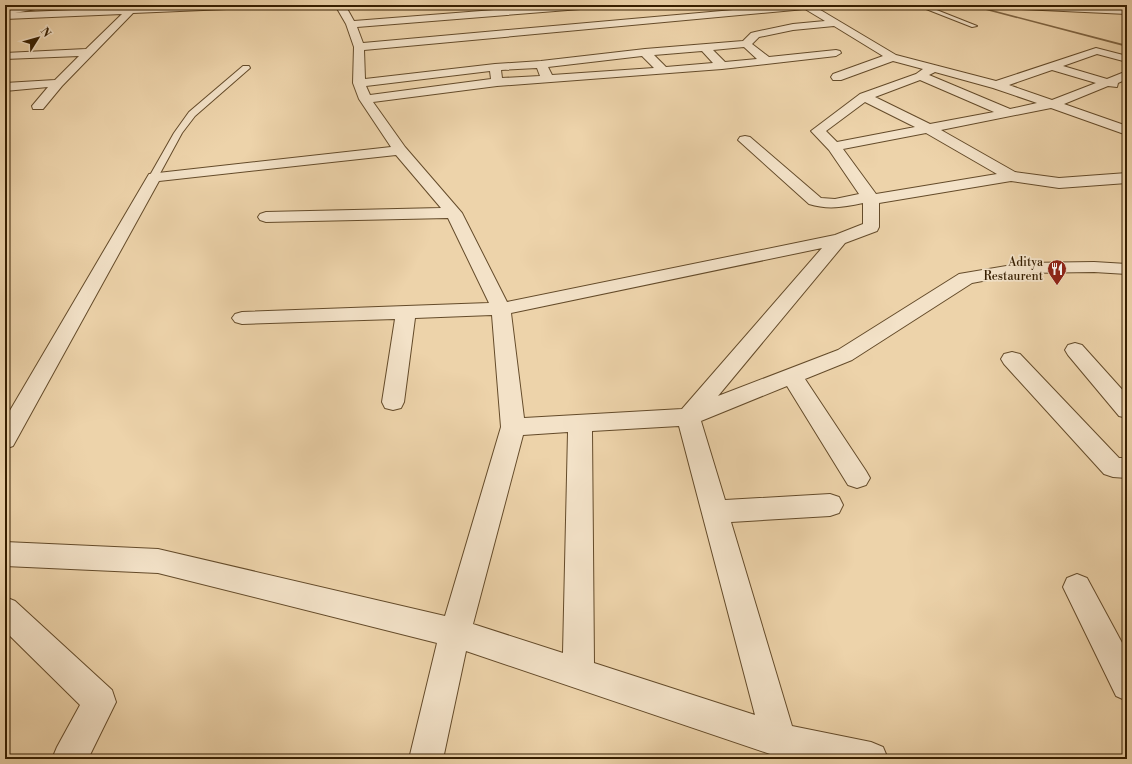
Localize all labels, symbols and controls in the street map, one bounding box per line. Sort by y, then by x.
north arrow [18,18,58,58]
text: N [37,25,54,41]
place label: Aditya Restaurent [983,255,1044,284]
restaurant icon: Aditya Restaurent [1046,258,1068,286]

